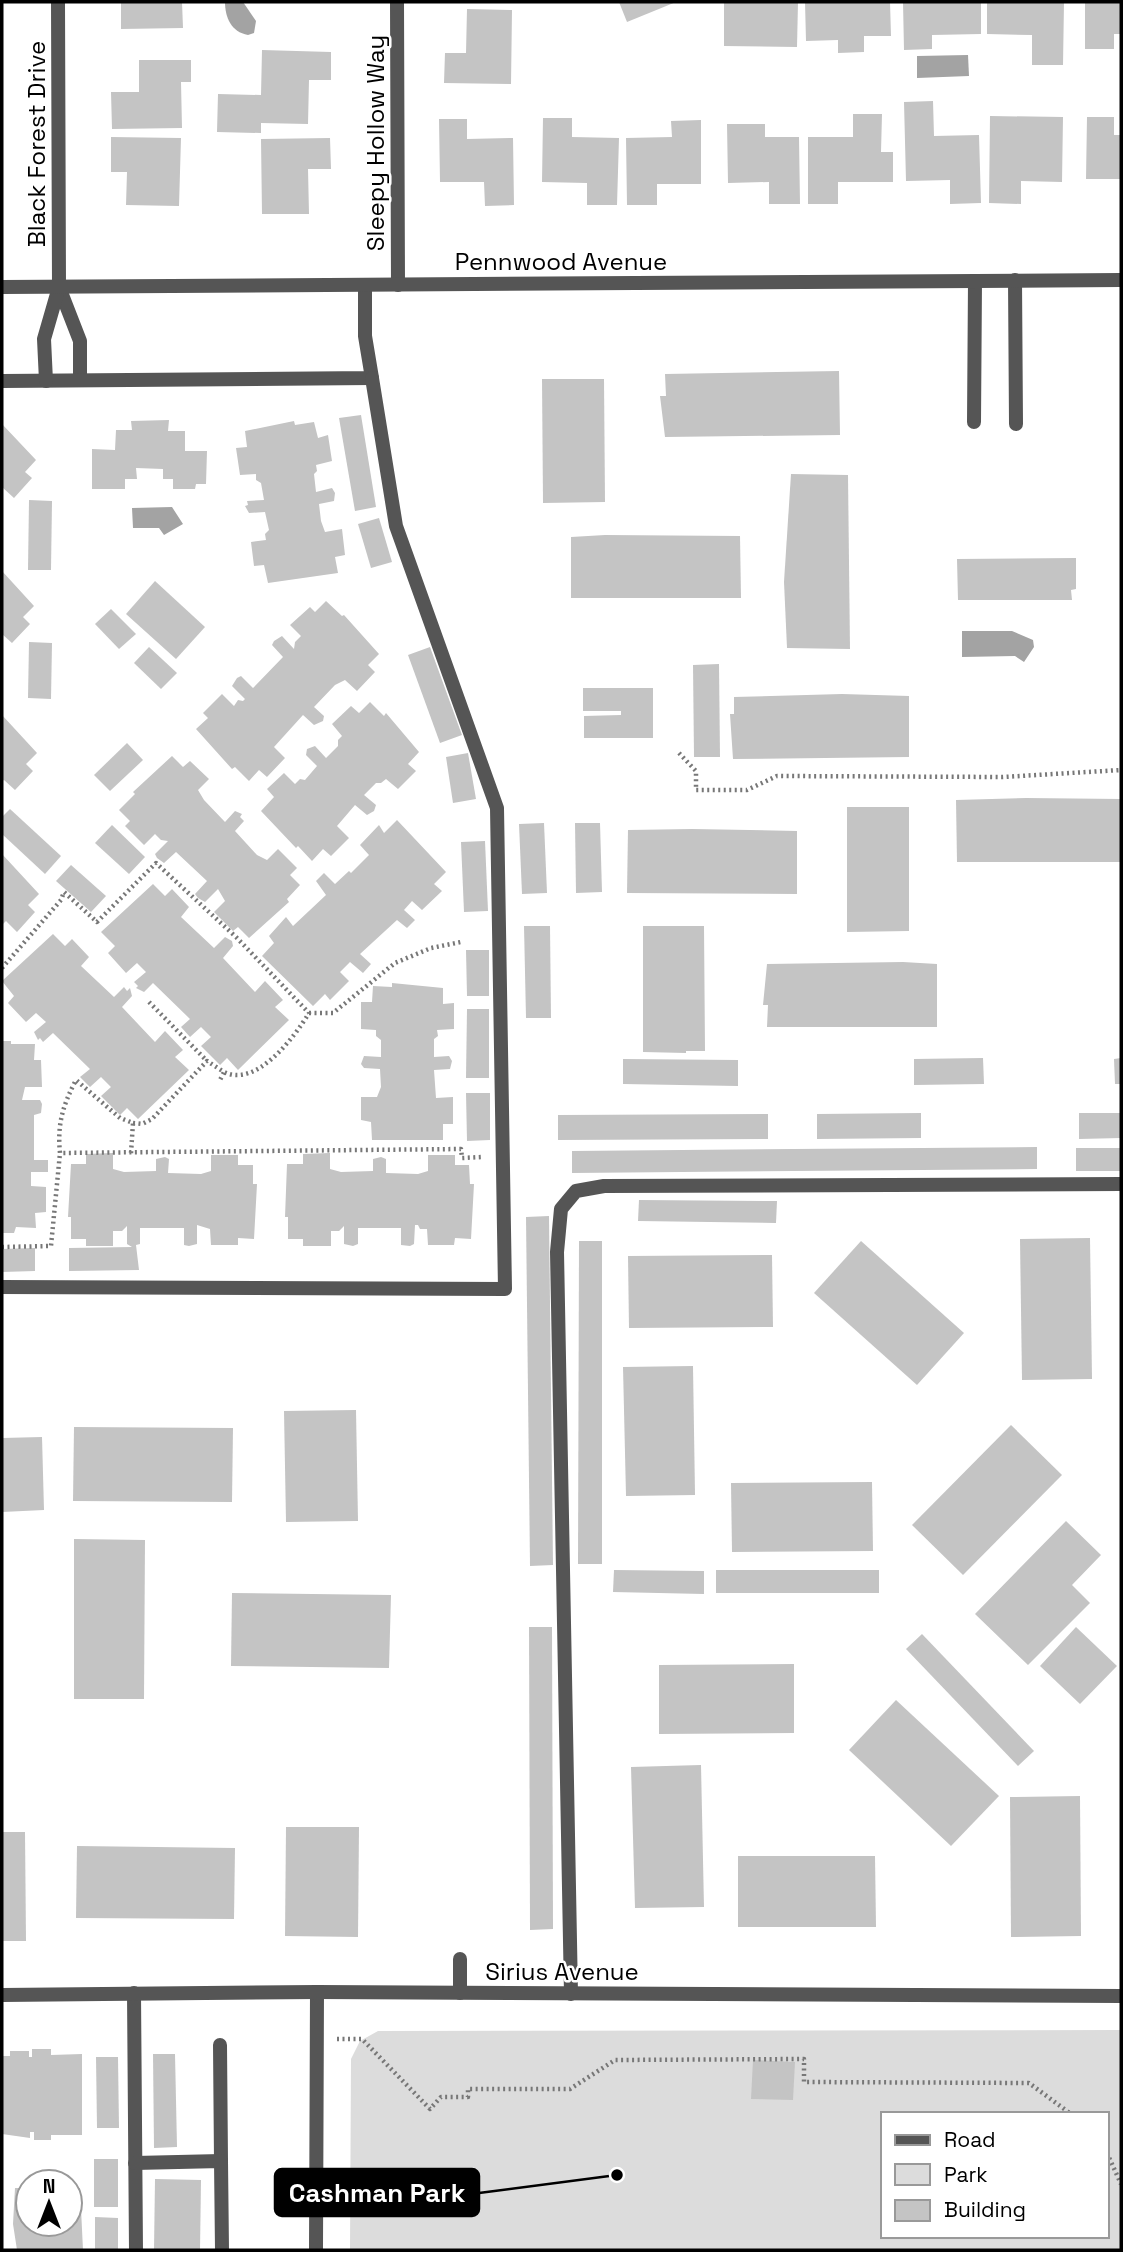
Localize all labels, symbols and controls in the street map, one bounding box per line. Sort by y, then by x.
street label: Sleepy Hollow Way [360,35,391,251]
street label: Black Forest Drive [21,41,52,247]
street label: Pennwood Avenue [455,246,667,277]
street label: Sirius Avenue [485,1956,639,1987]
legend [881,2112,1109,2238]
text: Road [944,2126,996,2153]
text: Park [944,2161,988,2188]
north arrow [14,2168,84,2238]
callout: Cashman Park [275,2169,479,2216]
text: N [43,2174,55,2199]
text: Cashman Park [289,2176,466,2210]
text: Building [944,2196,1026,2223]

